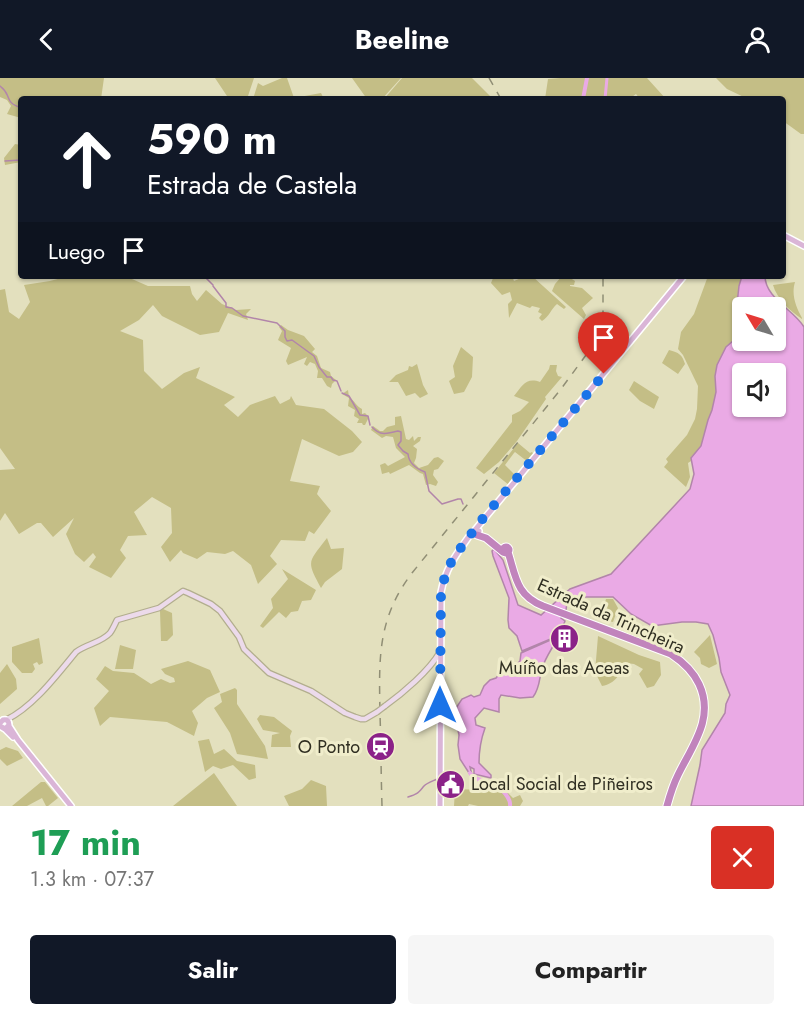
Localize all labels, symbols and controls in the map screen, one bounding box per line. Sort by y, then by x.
text: Beeline [355,20,449,59]
icon: back [30,23,63,56]
icon: person [741,23,774,56]
text: 590 m [147,109,277,170]
icon: ahead [48,120,126,198]
text: Estrada de Castela [147,165,357,204]
icon: arrive [117,234,150,267]
text: Luego [48,235,105,267]
north arrow [732,297,786,351]
map controls [732,297,786,417]
pin [578,312,629,374]
icon: arrive [587,321,620,354]
button: sound [732,363,786,417]
street label: Estrada da Trincheira [533,572,689,660]
building icon: Muíño das Aceas [548,623,580,655]
place label: Muíño das Aceas [499,655,629,681]
position arrow [408,673,472,737]
station icon: O Ponto [365,731,397,763]
place label: O Ponto [298,734,360,760]
public building icon: Local Social de Piñeiros [434,768,466,800]
place label: Local Social de Piñeiros [471,771,653,797]
text: 17 min [30,816,141,868]
button: close [711,826,774,889]
text: 1.3 km · 07:37 [30,865,154,894]
button: Salir [30,935,396,1004]
button: Compartir [408,935,774,1004]

